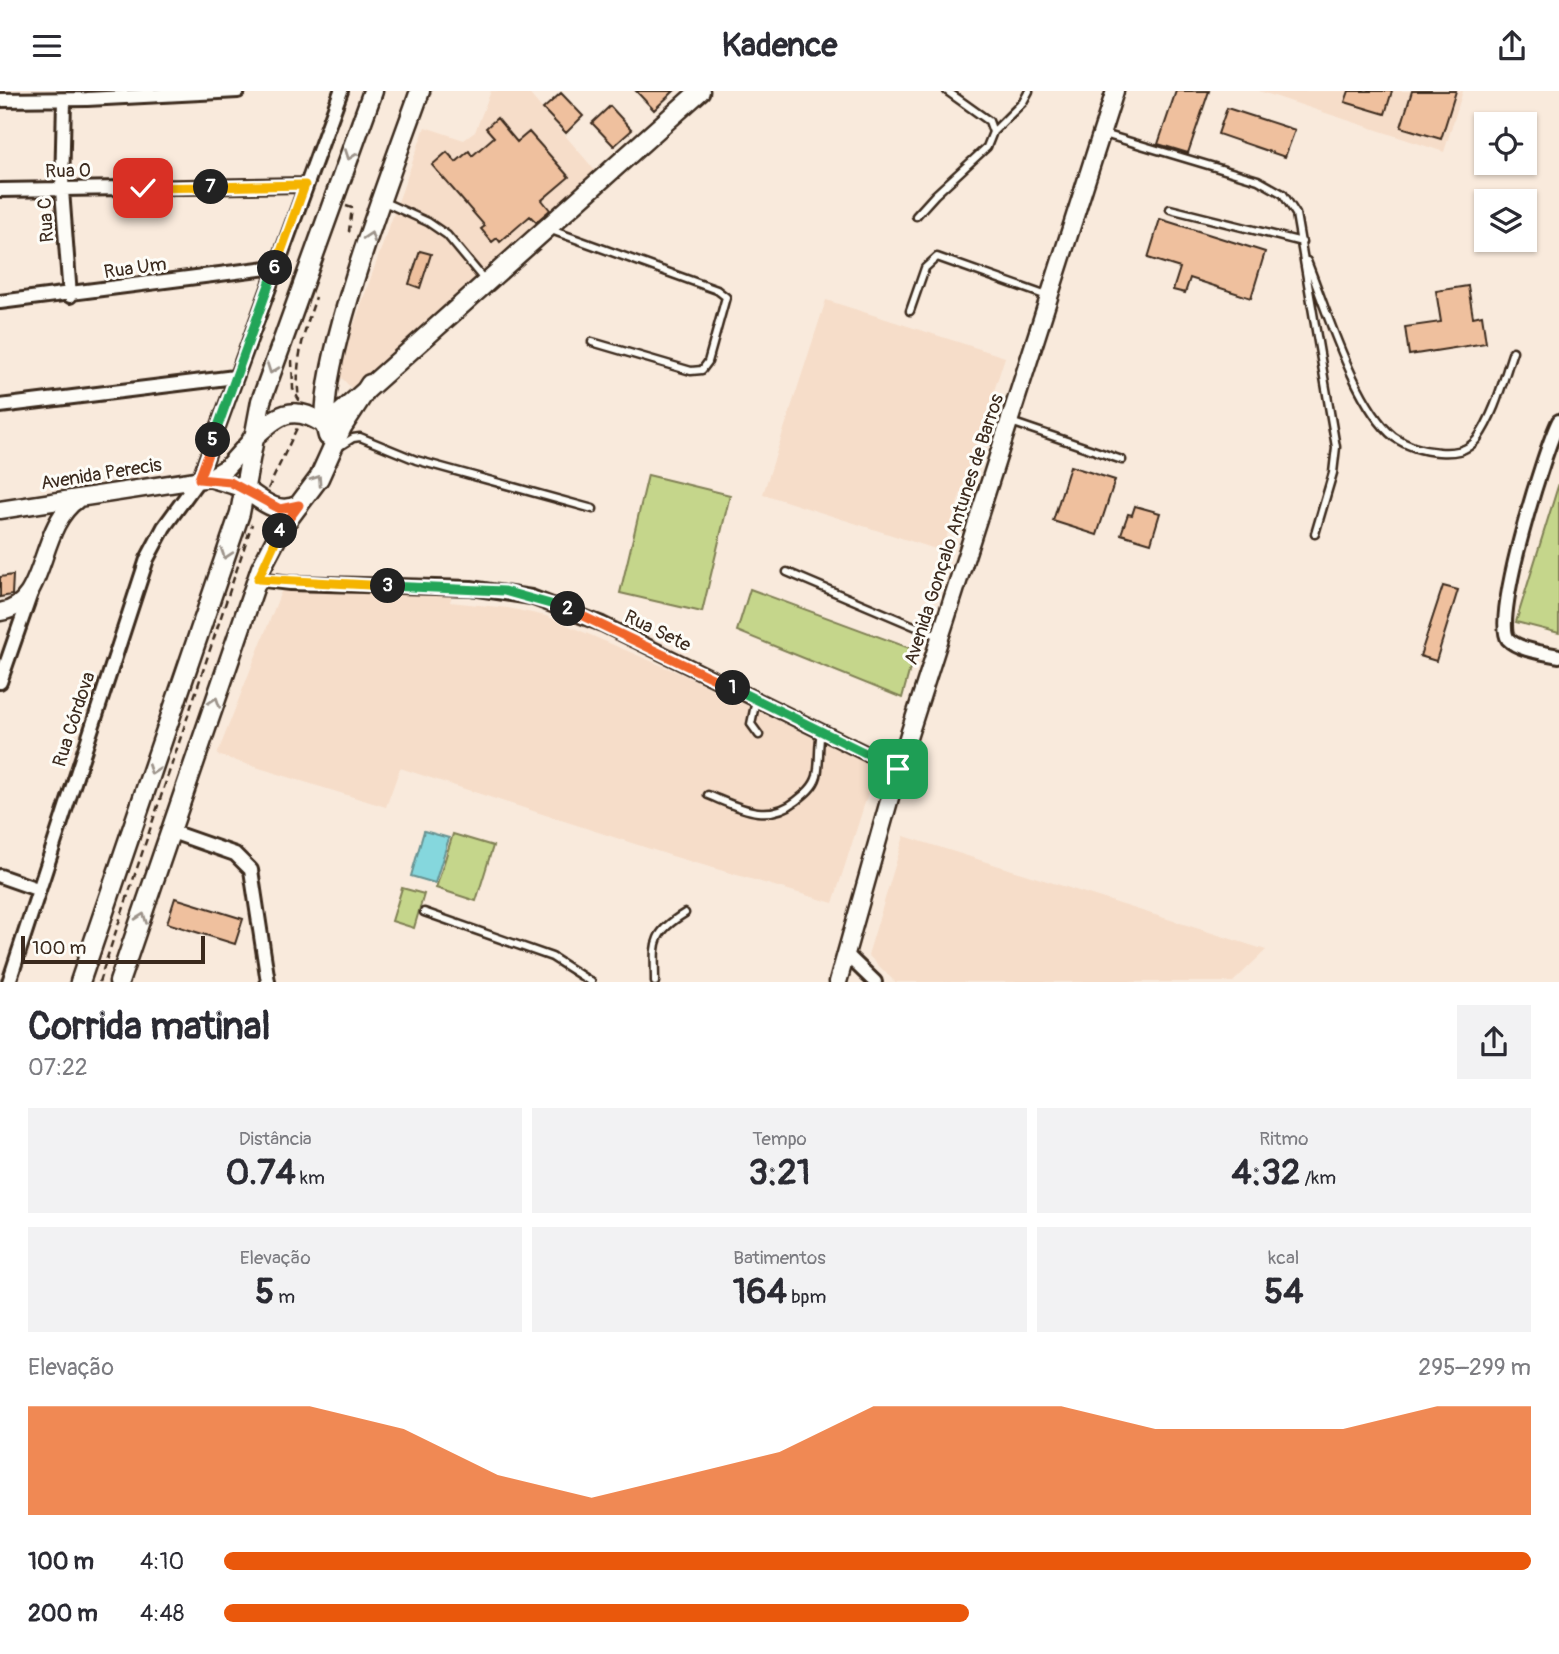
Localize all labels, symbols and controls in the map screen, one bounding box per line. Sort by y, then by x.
text: Kadence [722,26,837,66]
icon: menu [28,27,66,65]
icon: share [1493,27,1531,65]
map controls [1474,112,1537,252]
button: locate [1474,112,1537,175]
one-way arrow [344,149,358,161]
pin [113,158,173,218]
street label: Rua O [45,159,91,183]
icon: check [124,169,162,207]
pin: 7 [194,169,228,205]
text: 7 [205,174,216,198]
button: layers [1474,189,1537,252]
street label: Rua C [32,197,60,243]
one-way arrow [362,231,376,243]
pin: 6 [258,251,292,285]
street label: Rua Um [102,252,168,284]
text: 6 [269,255,280,279]
one-way arrow [266,362,280,374]
street label: Avenida Gonçalo Antunes de Barros [899,390,1009,668]
pin: 5 [196,423,230,457]
text: 5 [207,427,218,451]
street label: Avenida Perecis [39,452,164,495]
one-way arrow [309,475,321,488]
pin: 4 [262,513,298,549]
text: 4 [274,518,285,542]
one-way arrow [220,548,234,560]
pin: 3 [370,568,406,603]
text: 3 [382,573,393,597]
pin: 2 [550,591,586,627]
text: 2 [562,596,573,620]
street label: Rua Sete [620,605,695,658]
street label: Rua Córdova [47,669,101,770]
pin: 1 [716,671,750,705]
text: 1 [729,675,736,699]
one-way arrow [207,697,221,709]
pin [868,739,928,799]
icon: arrive [879,750,917,788]
one-way arrow [147,763,161,775]
one-way arrow [134,912,148,924]
scale bar [21,933,205,965]
text: 100 m [32,936,86,960]
text: Corrida matinal [28,1003,270,1051]
button: share [1457,1005,1531,1079]
text: 07:22 [28,1053,88,1082]
text: Distância [239,1127,312,1151]
text: Tempo [752,1127,807,1151]
text: Ritmo [1259,1127,1308,1151]
text: 0.74 [226,1151,296,1195]
text: 3:21 [748,1151,811,1195]
text: 4:32 [1232,1151,1300,1195]
text: km [296,1166,325,1190]
text: /km [1300,1166,1336,1190]
text: Elevação [240,1246,311,1270]
text: Batimentos [733,1246,826,1270]
text: kcal [1268,1246,1299,1270]
text: 5 [255,1270,274,1314]
text: 164 [733,1270,787,1314]
text: 54 [1264,1270,1303,1314]
text: m [274,1285,295,1309]
text: bpm [787,1285,826,1309]
text: Elevação [28,1353,114,1382]
text: 295–299 m [1418,1353,1531,1382]
text: 100 m [28,1547,94,1576]
text: 4:10 [140,1547,184,1576]
text: 200 m [28,1599,98,1628]
text: 4:48 [140,1599,184,1628]

